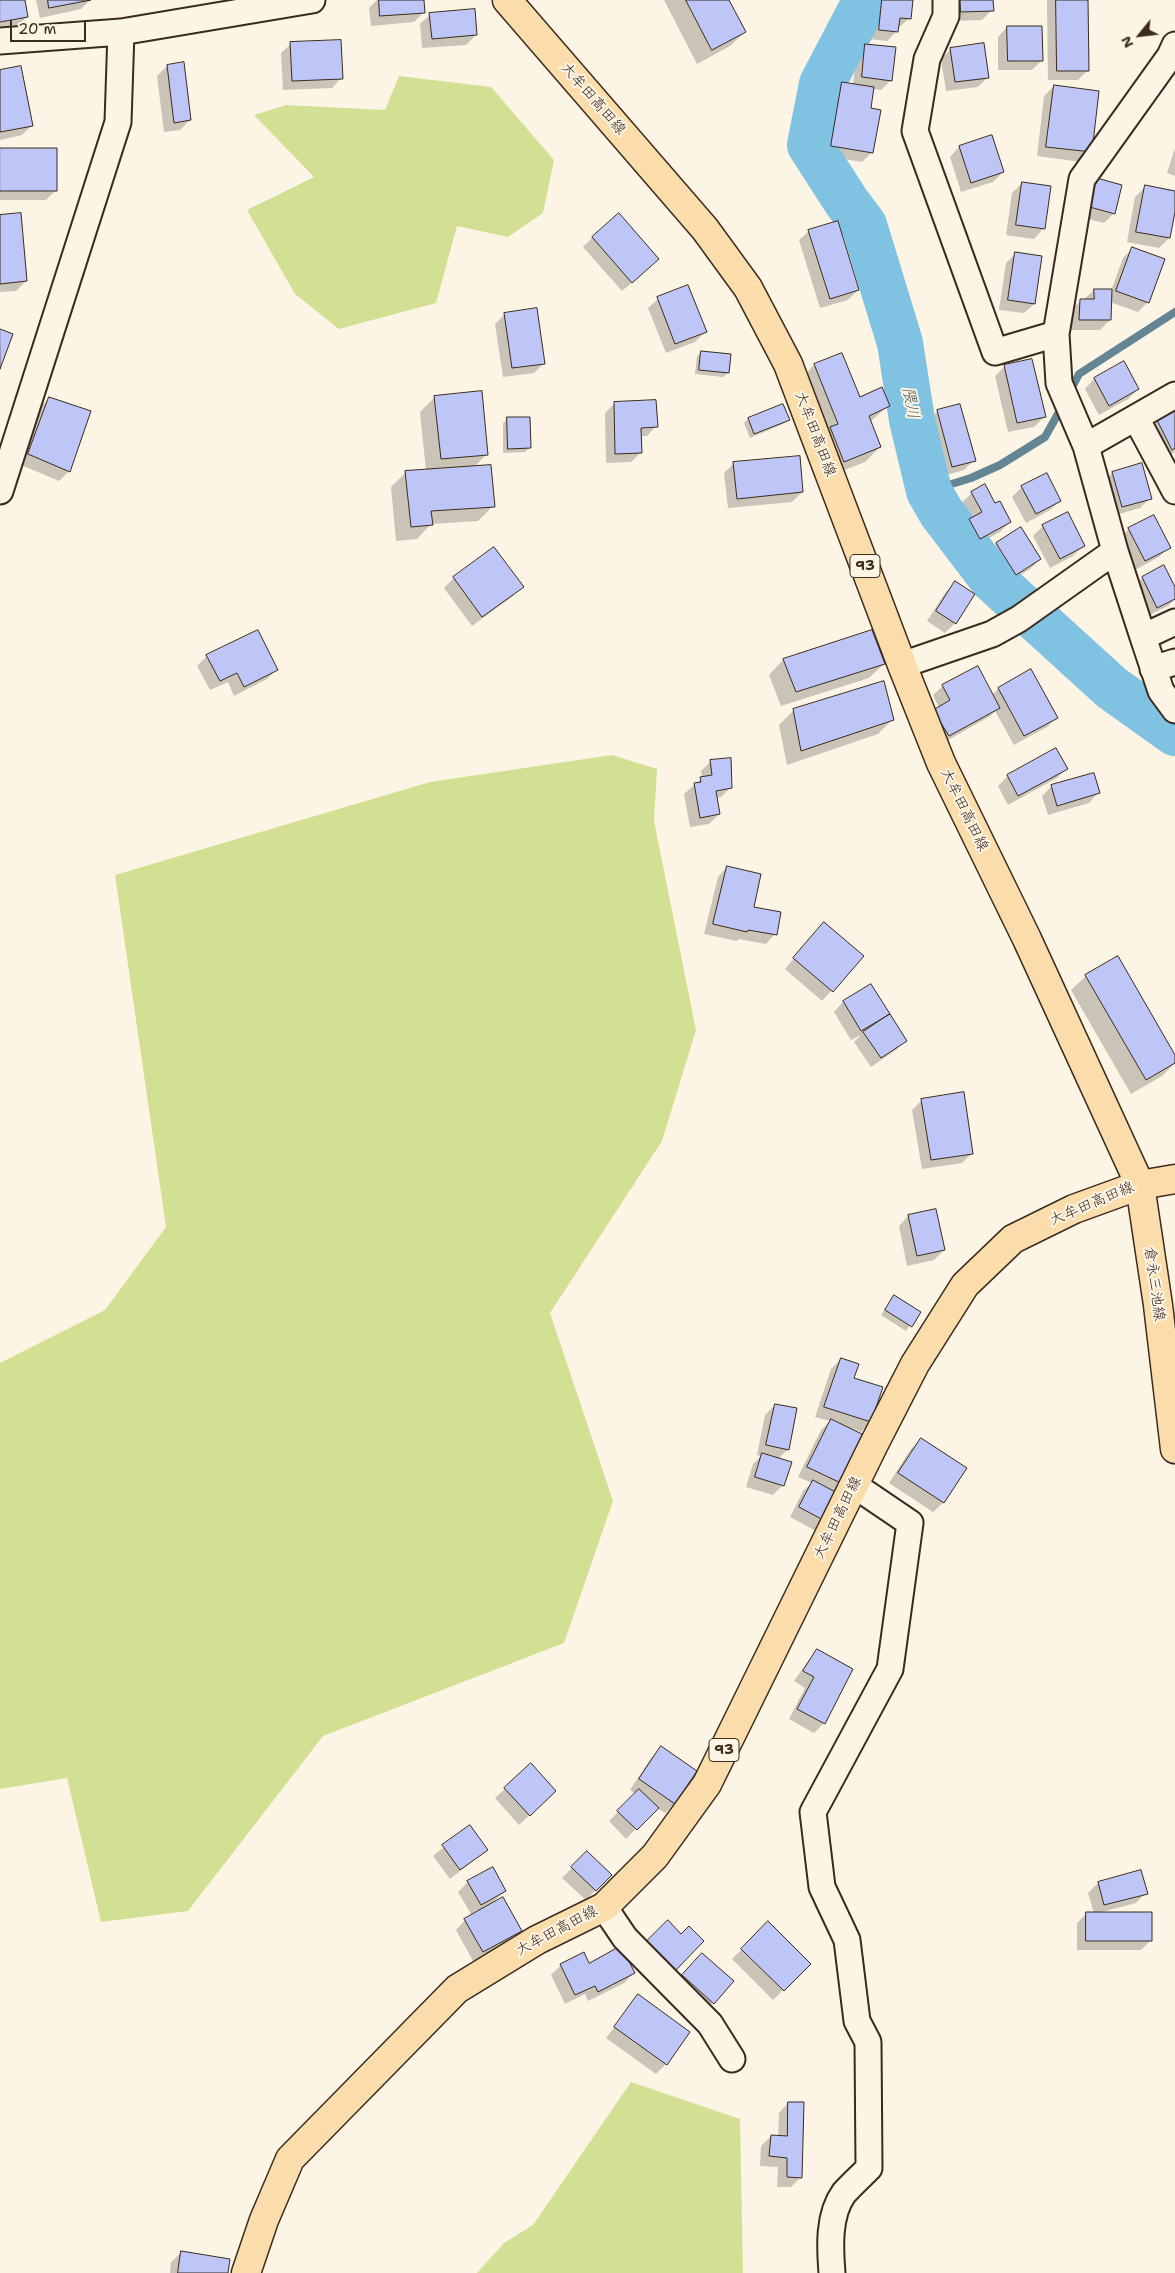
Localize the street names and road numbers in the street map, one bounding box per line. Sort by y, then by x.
street label: 大牟田高田線 [557,59,629,139]
street label: 大牟田高田線 [790,389,840,479]
road number: 93 [850,554,880,578]
street label: 大牟田高田線 [936,766,992,854]
street label: 大牟田高田線 [1047,1178,1137,1230]
street label: 倉永三池線 [1140,1246,1168,1322]
street label: 大牟田高田線 [810,1474,866,1562]
road number: 93 [709,1738,739,1762]
street label: 大牟田高田線 [513,1902,601,1960]

